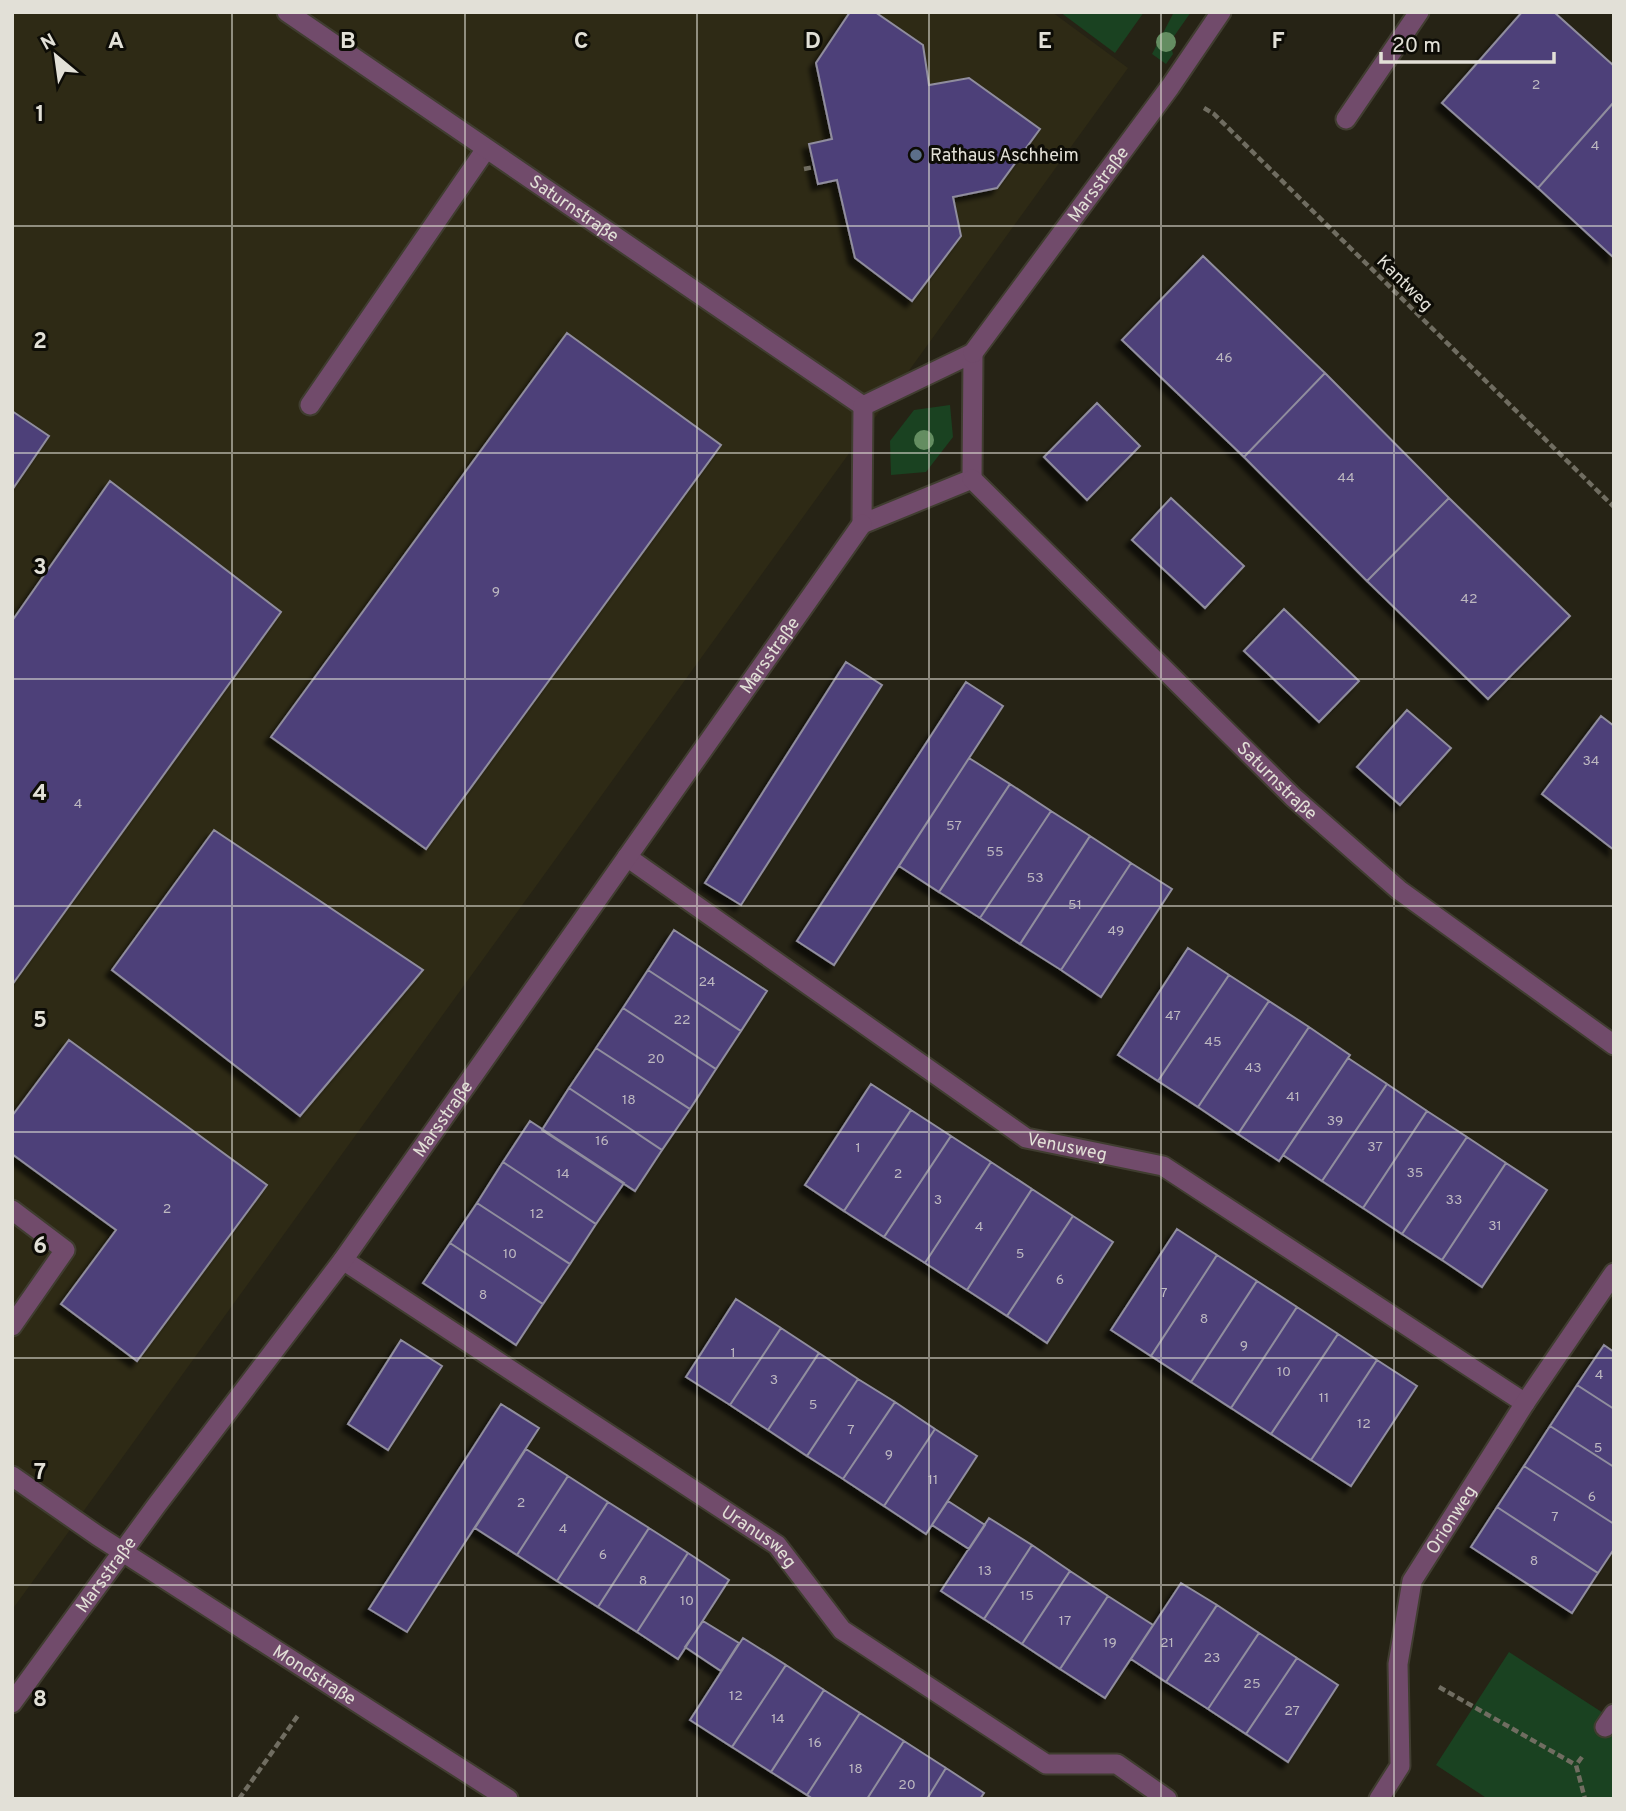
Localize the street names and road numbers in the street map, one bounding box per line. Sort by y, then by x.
street label: Marsstraße [1063,143,1135,228]
street label: Saturnstraße [524,171,623,249]
street label: Kantweg [1371,251,1437,317]
street label: Marsstraße [736,613,806,699]
street label: Saturnstraße [1231,737,1321,826]
street label: Marsstraße [409,1076,479,1163]
street label: Venusweg [1025,1128,1109,1167]
street label: Orionweg [1422,1482,1483,1559]
street label: Uranusweg [716,1501,801,1573]
street label: Marsstraße [71,1533,143,1618]
street label: Mondstraße [267,1641,360,1711]

